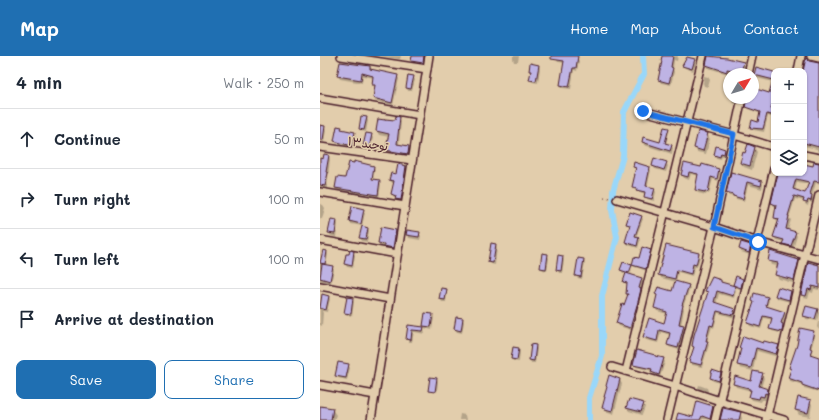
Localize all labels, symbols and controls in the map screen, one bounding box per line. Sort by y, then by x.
text: Map [20,16,59,41]
text: Home [570,19,608,38]
text: Map [630,19,659,38]
text: About [681,19,722,38]
text: Contact [744,19,799,38]
north arrow [723,68,759,104]
map controls [771,68,807,176]
button: + [771,68,807,104]
text: 4 min [16,71,62,93]
text: Walk · 250 m [223,74,304,91]
route end [634,102,652,120]
button: − [771,104,807,140]
icon: ahead [16,128,38,150]
text: Continue [54,129,121,149]
text: 50 m [274,130,304,147]
street label: توحید۱۳ [347,132,390,154]
button: layers [771,140,807,176]
icon: right [16,188,38,210]
text: Turn right [54,189,131,209]
text: 100 m [268,190,304,207]
route start [749,233,767,251]
icon: left [16,248,38,270]
text: Turn left [54,249,119,269]
text: 100 m [268,250,304,267]
icon: arrive [16,308,38,330]
text: Arrive at destination [54,309,214,329]
button: Save [16,360,156,399]
button: Share [164,360,304,399]

